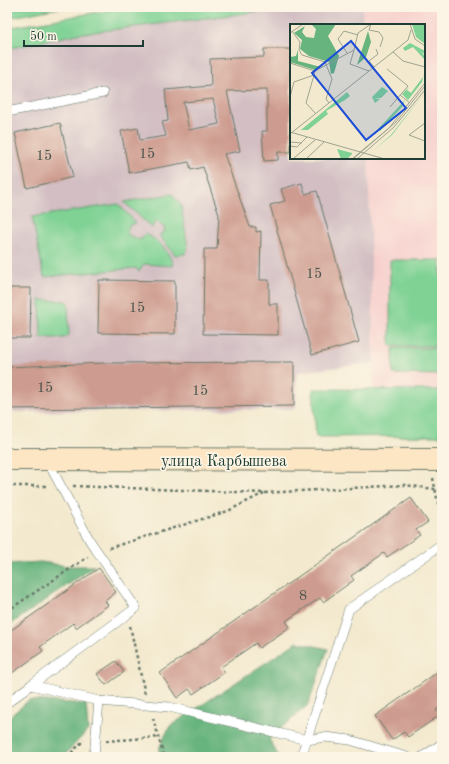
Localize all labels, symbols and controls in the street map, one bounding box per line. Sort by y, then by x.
scale bar [24,22,143,48]
inset map [290,24,425,159]
text: 50 m [30,30,57,43]
house number: 15 [139,147,155,161]
house number: 15 [36,149,52,163]
house number: 15 [306,267,322,281]
house number: 15 [129,301,145,315]
house number: 15 [37,381,53,395]
house number: 15 [192,384,208,398]
street label: улица Карбышева [161,454,287,470]
house number: 8 [299,589,307,603]

